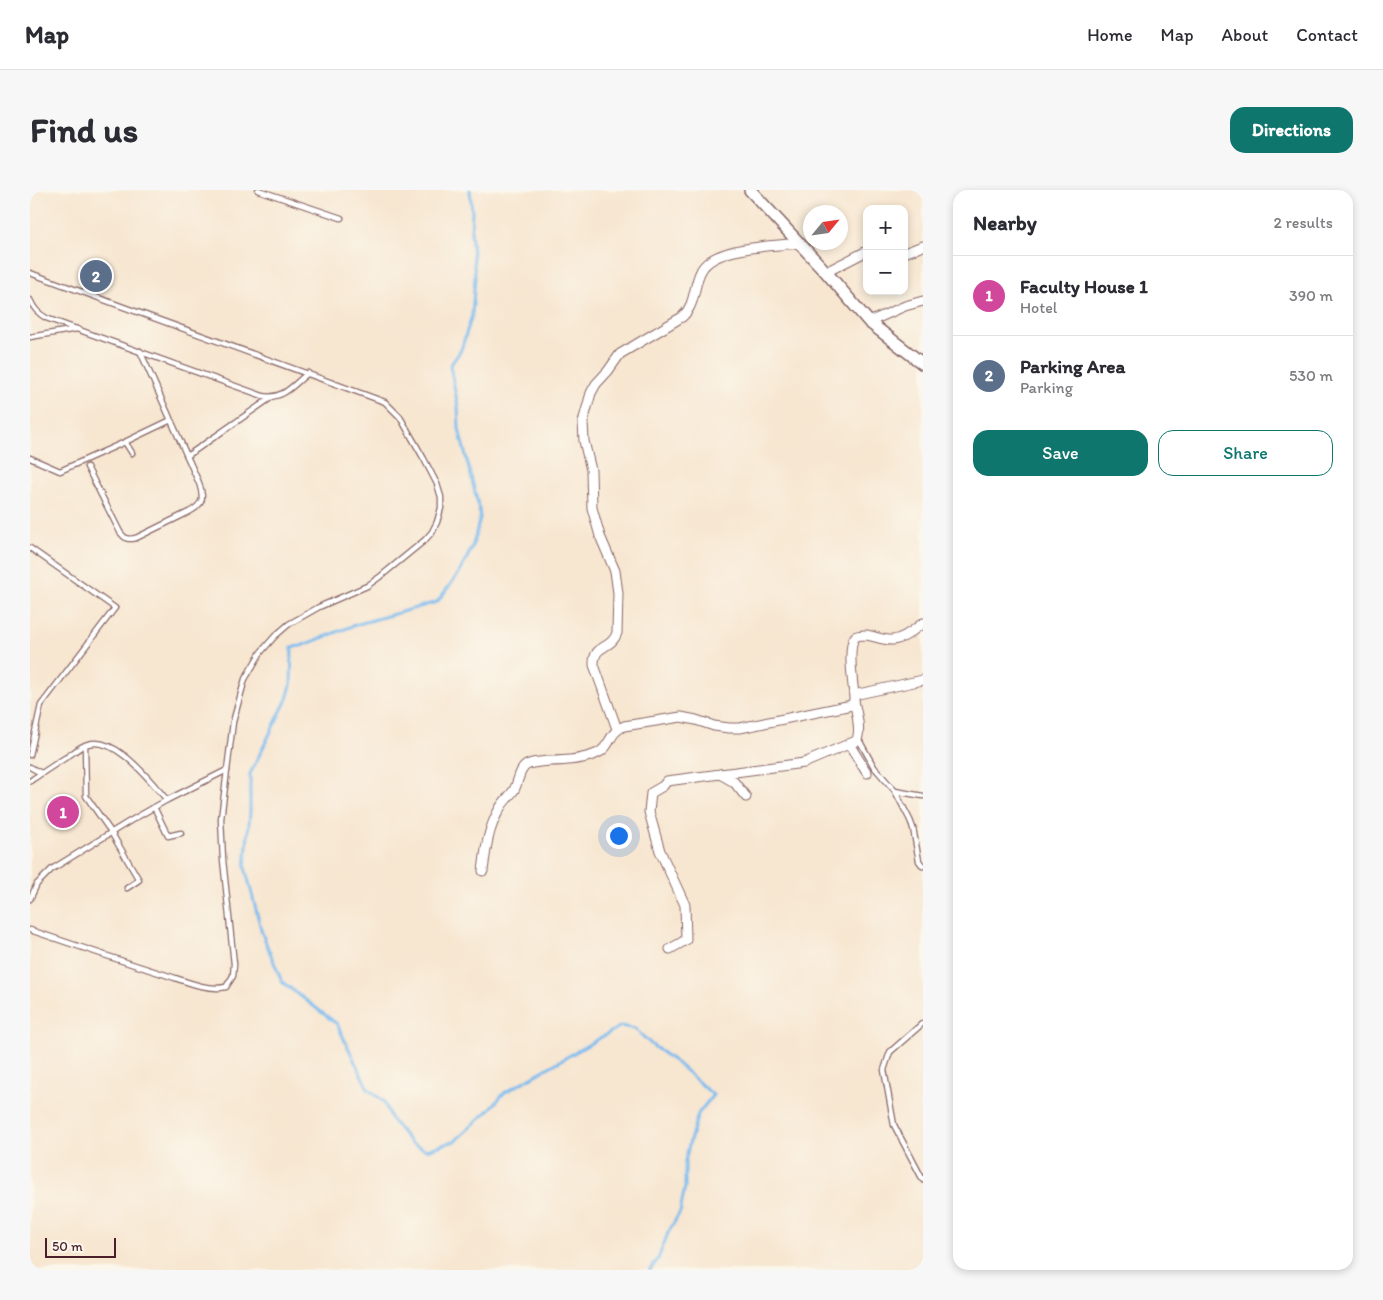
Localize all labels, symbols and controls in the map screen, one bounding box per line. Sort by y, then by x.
text: Map [25,20,69,49]
text: Home [1087,24,1133,46]
text: Map [1161,24,1194,46]
text: About [1222,24,1268,46]
text: Contact [1296,24,1358,46]
button: Directions [1230,107,1353,153]
text: Find us [30,109,138,151]
north arrow [803,205,848,250]
map controls [863,205,908,295]
button: + [863,205,908,250]
text: Nearby [973,210,1037,235]
text: 2 results [1273,213,1333,232]
button: − [863,250,908,295]
pin: 2 [80,257,112,295]
text: Faculty House 1 [1020,275,1148,298]
text: 1 [985,286,993,305]
text: 390 m [1289,286,1333,305]
text: Hotel [1020,298,1057,317]
text: Parking Area [1020,355,1125,378]
text: 2 [985,366,993,385]
text: 530 m [1289,366,1333,385]
text: Parking [1020,378,1073,397]
button: Save [973,430,1148,476]
button: Share [1158,430,1333,476]
pin: 1 [47,793,79,831]
your location [606,823,632,849]
scale bar [45,1235,116,1258]
text: 50 m [52,1238,83,1255]

